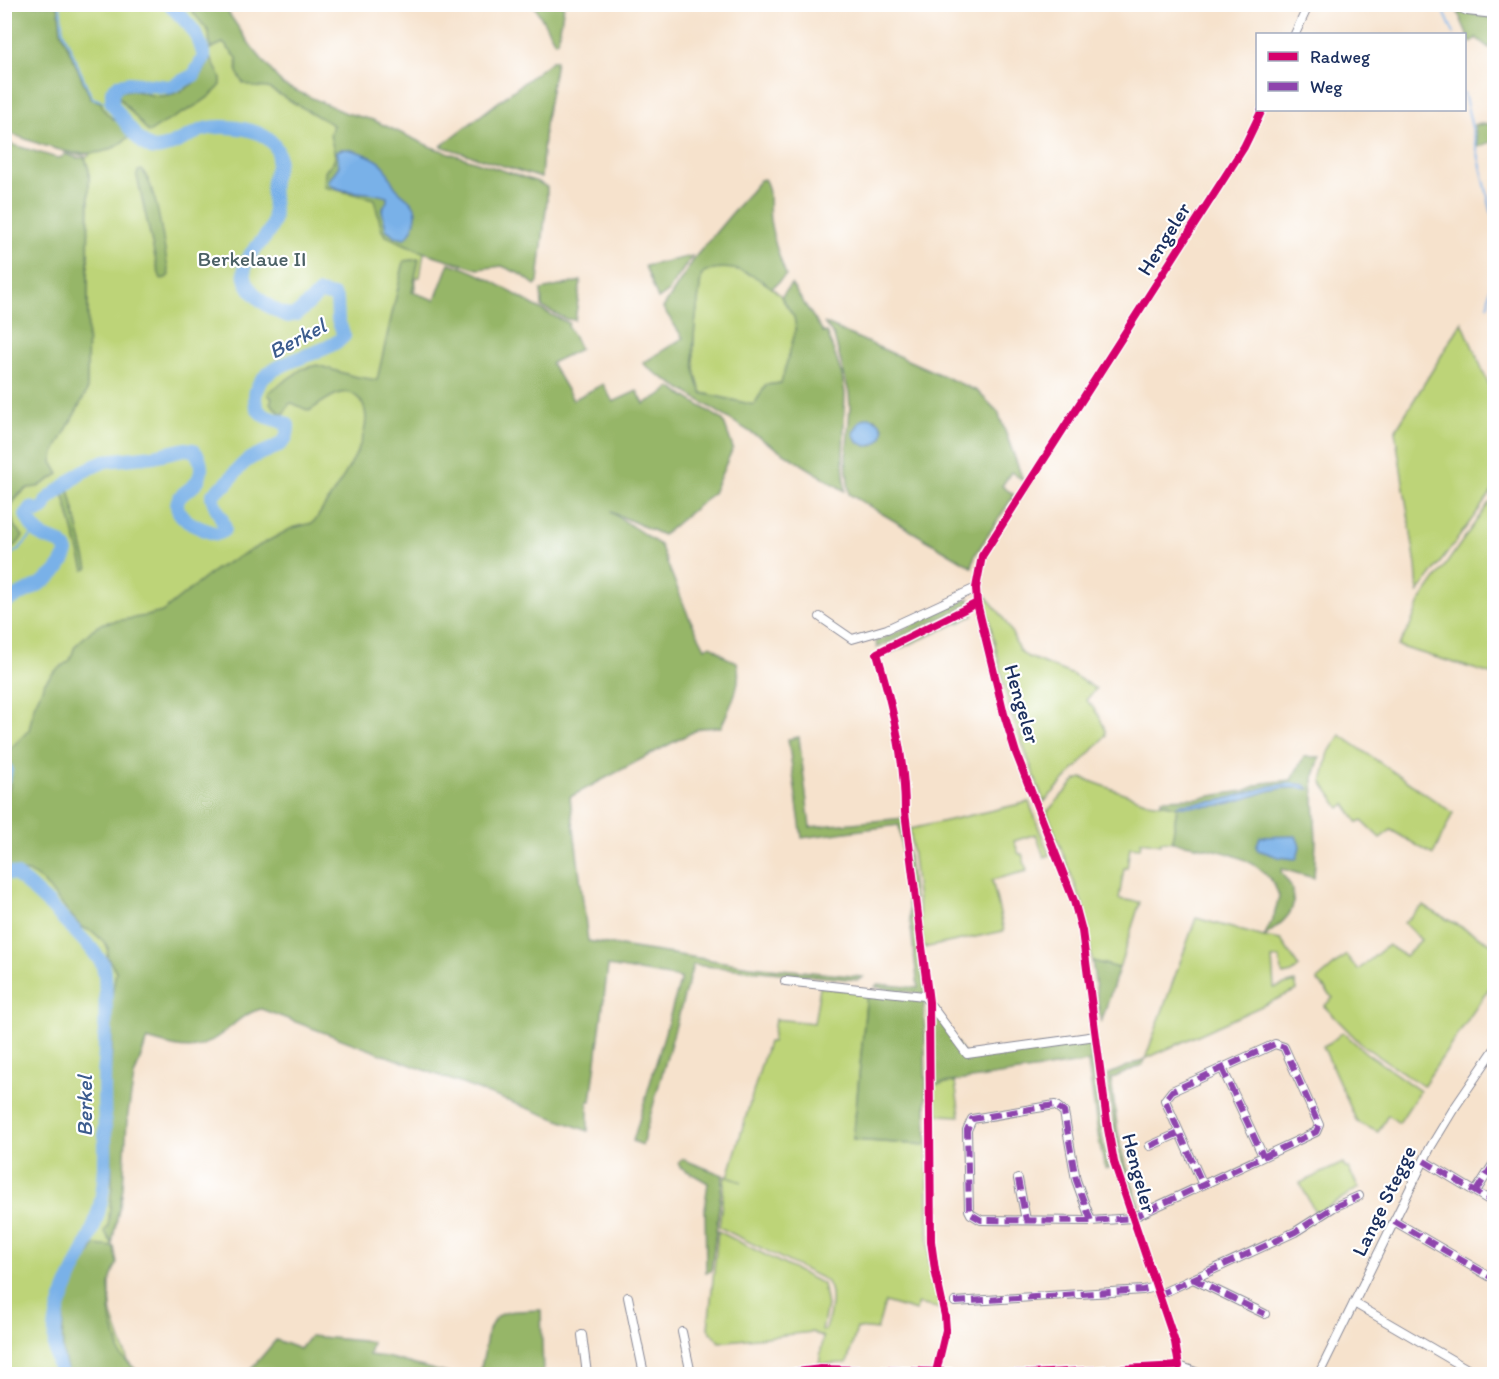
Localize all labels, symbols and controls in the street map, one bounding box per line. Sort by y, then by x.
legend [1256,33,1466,111]
text: Radweg [1310,46,1371,68]
text: Weg [1310,76,1343,98]
street label: Hengeler [1131,197,1196,280]
park label: Berkelaue II [197,246,307,271]
water label: Berkel [264,311,332,365]
street label: Hengeler [999,661,1046,747]
water label: Berkel [71,1074,98,1137]
street label: Hengeler [1117,1130,1162,1216]
street label: Lange Stegge [1346,1141,1421,1260]

